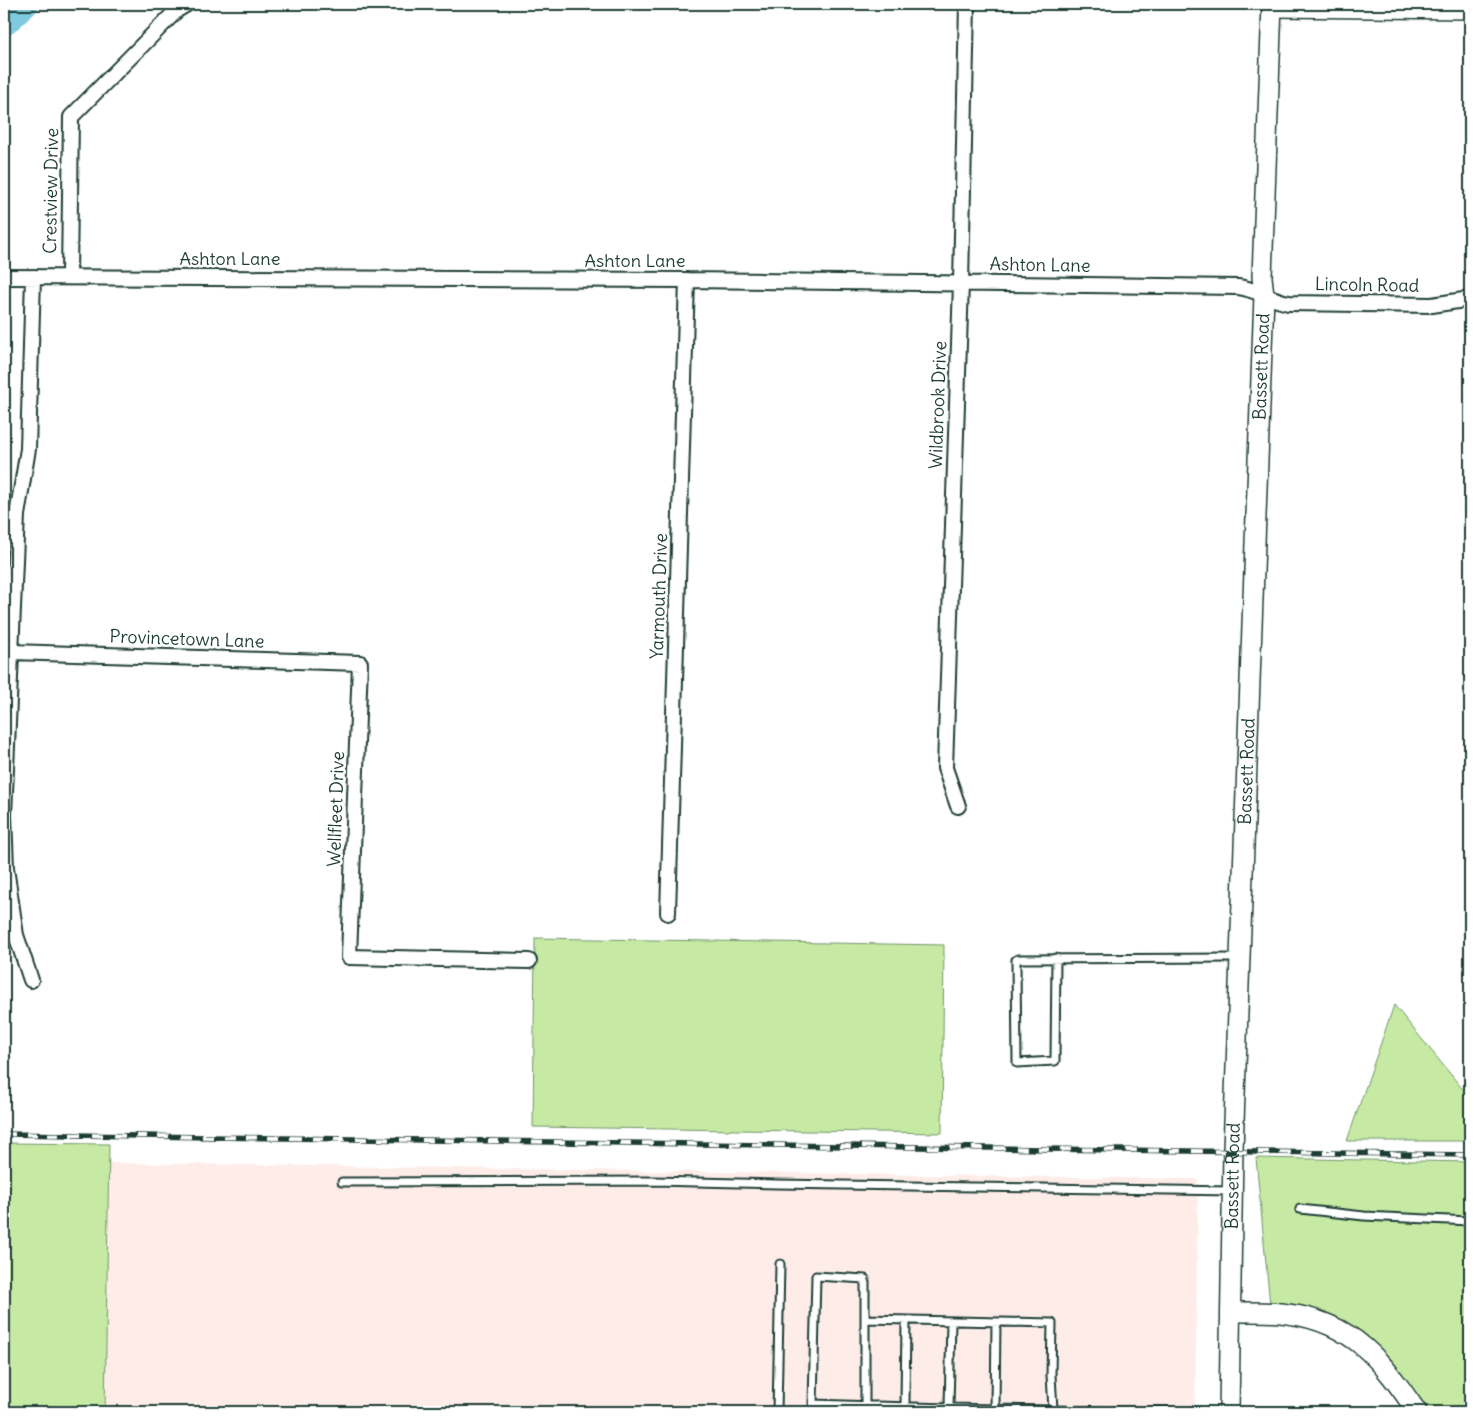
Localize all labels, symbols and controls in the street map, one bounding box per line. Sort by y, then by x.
street label: Crestview Drive [38,128,63,254]
street label: Ashton Lane [180,247,280,270]
street label: Ashton Lane [585,249,685,272]
street label: Ashton Lane [989,252,1091,277]
street label: Lincoln Road [1315,272,1420,297]
street label: Bassett Road [1247,312,1274,420]
street label: Wildbrook Drive [924,340,951,470]
street label: Yarmouth Drive [645,533,672,659]
street label: Provincetown Lane [109,624,265,653]
street label: Bassett Road [1233,717,1260,825]
street label: Wellfleet Drive [322,751,349,867]
street label: Bassett Road [1220,1122,1245,1230]

